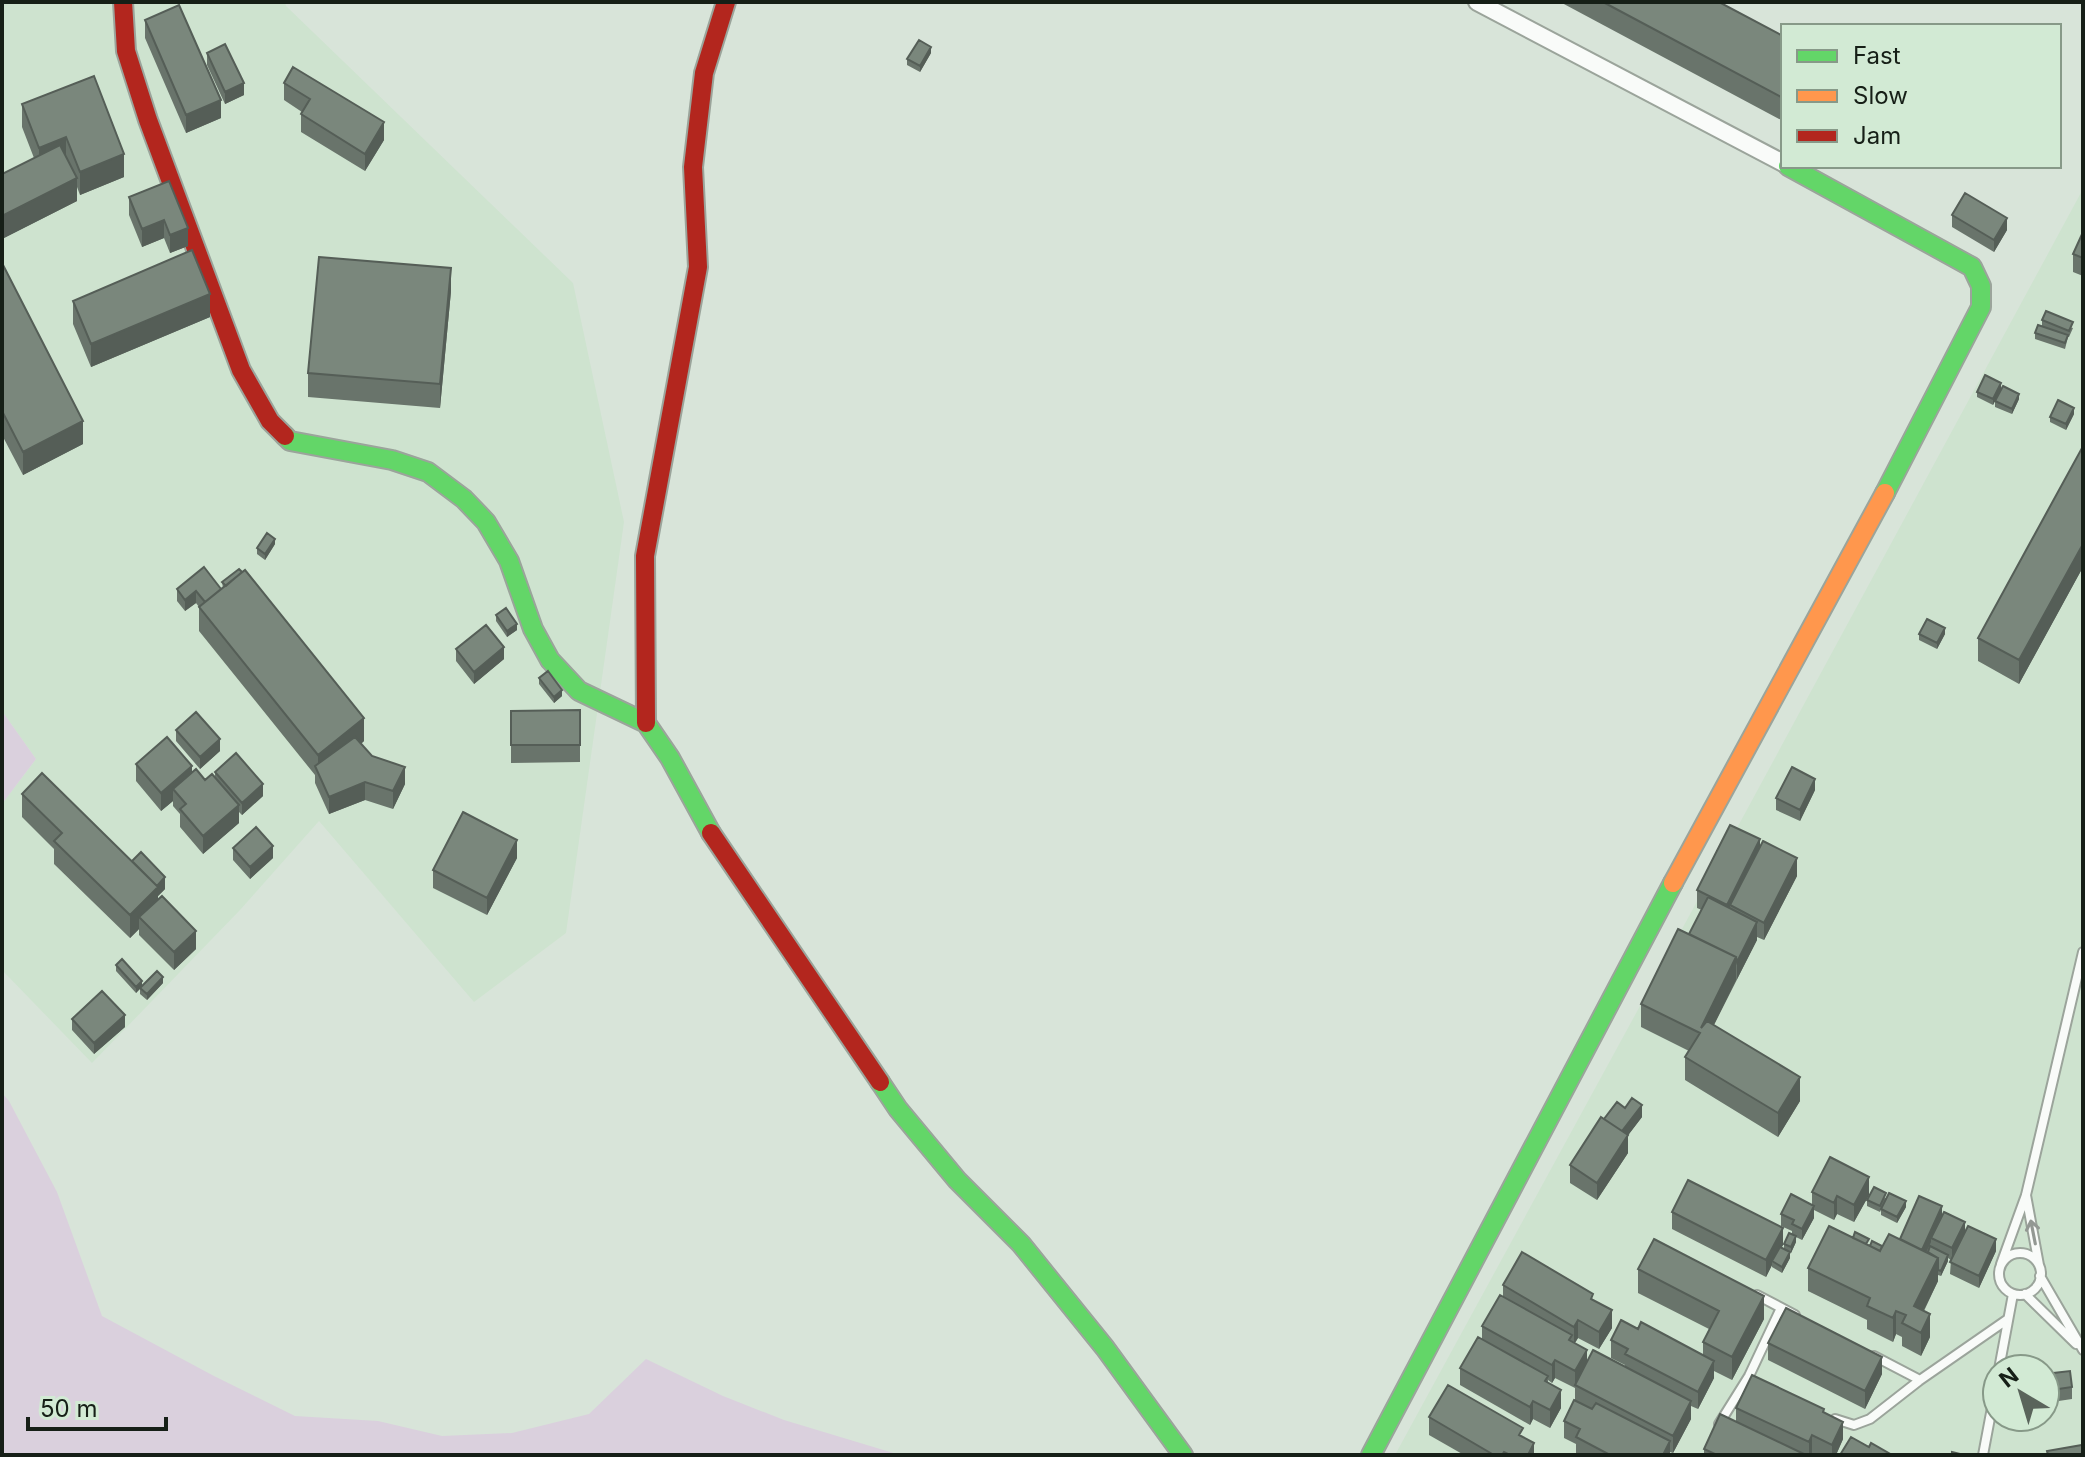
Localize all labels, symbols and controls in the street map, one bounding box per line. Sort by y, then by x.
legend [1781,24,2061,168]
text: Fast [1853,41,1901,70]
text: Slow [1853,81,1908,110]
text: Jam [1853,121,1901,150]
one-way arrow [2025,1220,2040,1246]
north arrow [1981,1353,2061,1433]
text: N [1994,1362,2023,1393]
scale bar [28,1381,166,1431]
text: 50 m [40,1394,98,1423]

